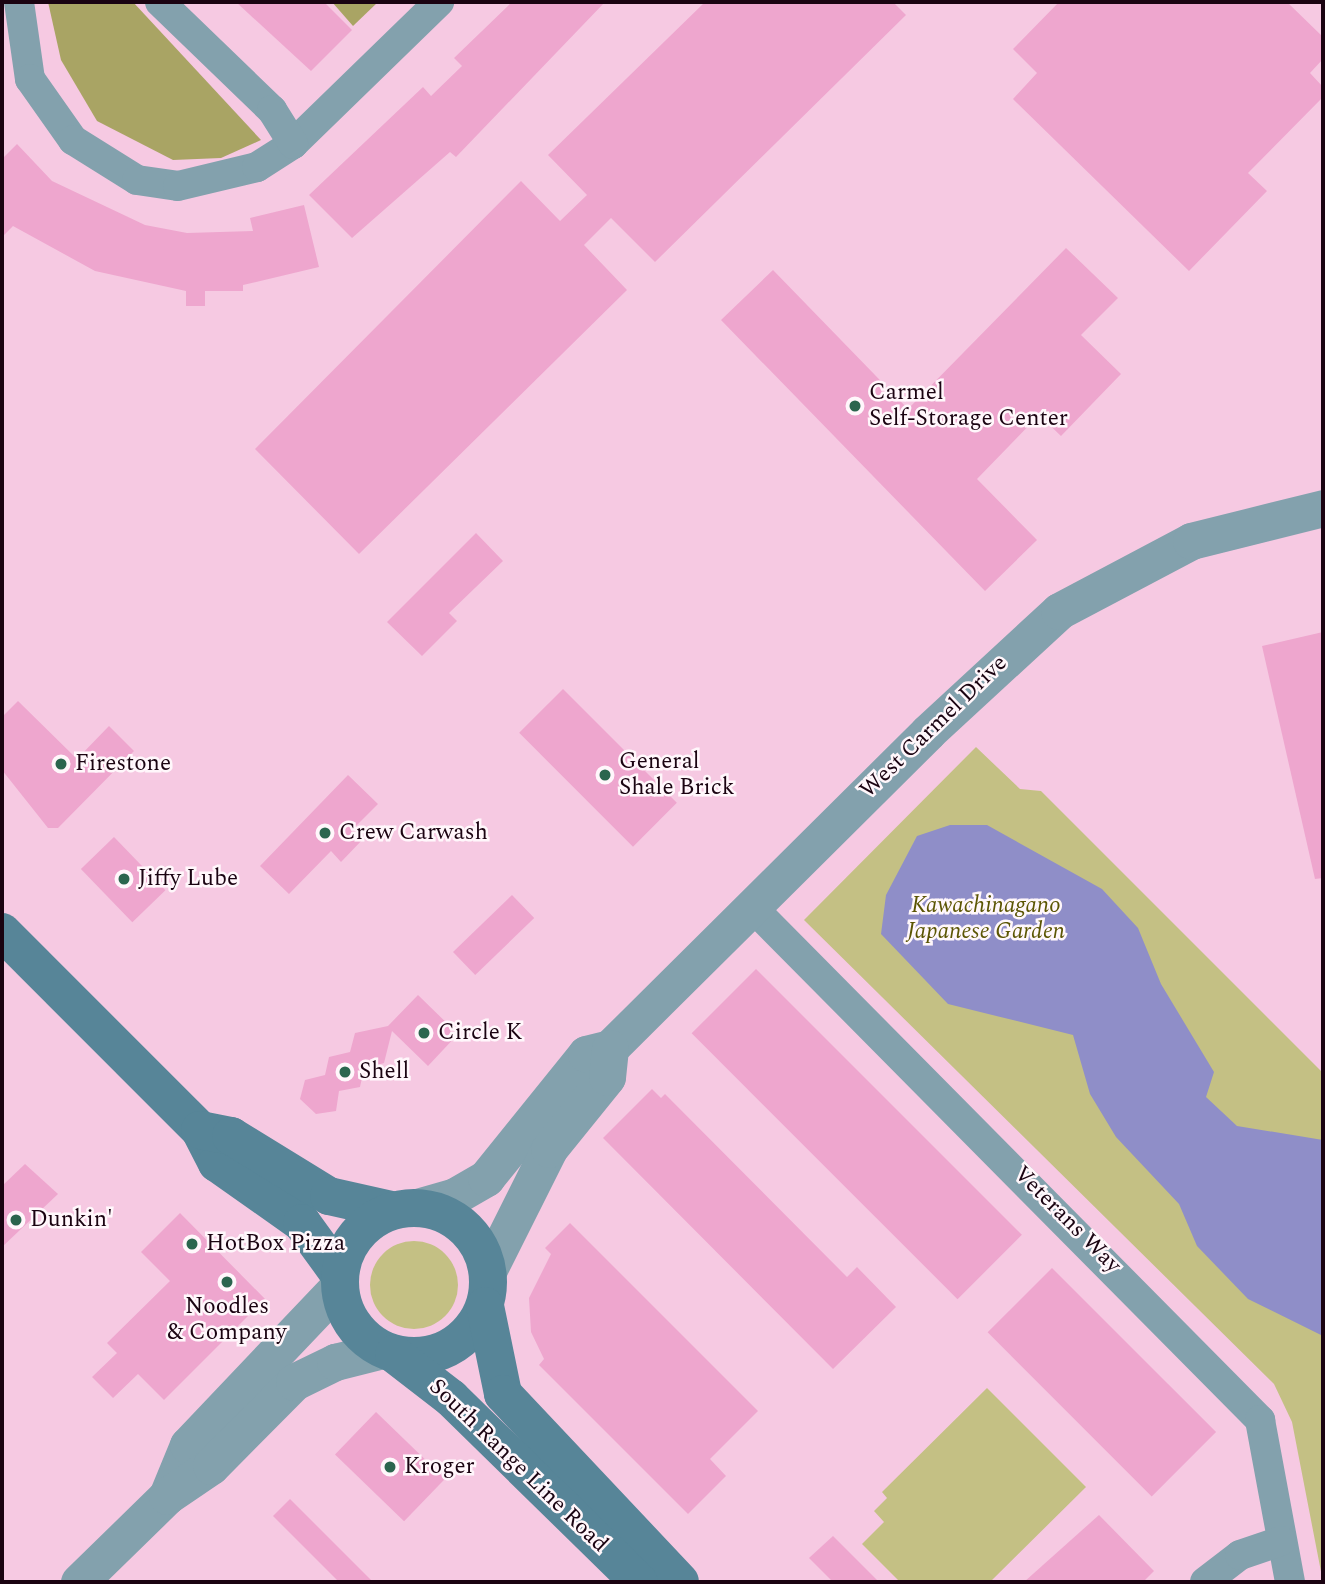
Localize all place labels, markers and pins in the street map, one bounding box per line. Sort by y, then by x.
place label: Carmel Self-Storage Center [869,379,1068,433]
marker: Carmel Self-Storage Center [847,398,863,414]
place label: General Shale Brick [619,748,735,802]
place label: Firestone [75,750,171,778]
marker: Firestone [53,756,69,772]
marker: General Shale Brick [597,767,613,783]
place label: Crew Carwash [339,819,488,847]
marker: Crew Carwash [317,825,333,841]
place label: Jiffy Lube [138,865,238,893]
marker: Jiffy Lube [116,871,132,887]
place label: Circle K [438,1019,522,1047]
marker: Circle K [416,1025,432,1041]
place label: Shell [359,1058,409,1086]
marker: Shell [337,1064,353,1080]
place label: Dunkin' [30,1206,113,1234]
marker: Dunkin' [8,1212,24,1228]
place label: HotBox Pizza [206,1230,345,1258]
marker: HotBox Pizza [184,1236,200,1252]
marker: Noodles & Company [219,1274,235,1290]
place label: Noodles & Company [167,1293,287,1347]
place label: Kroger [404,1453,475,1481]
marker: Kroger [382,1459,398,1475]

